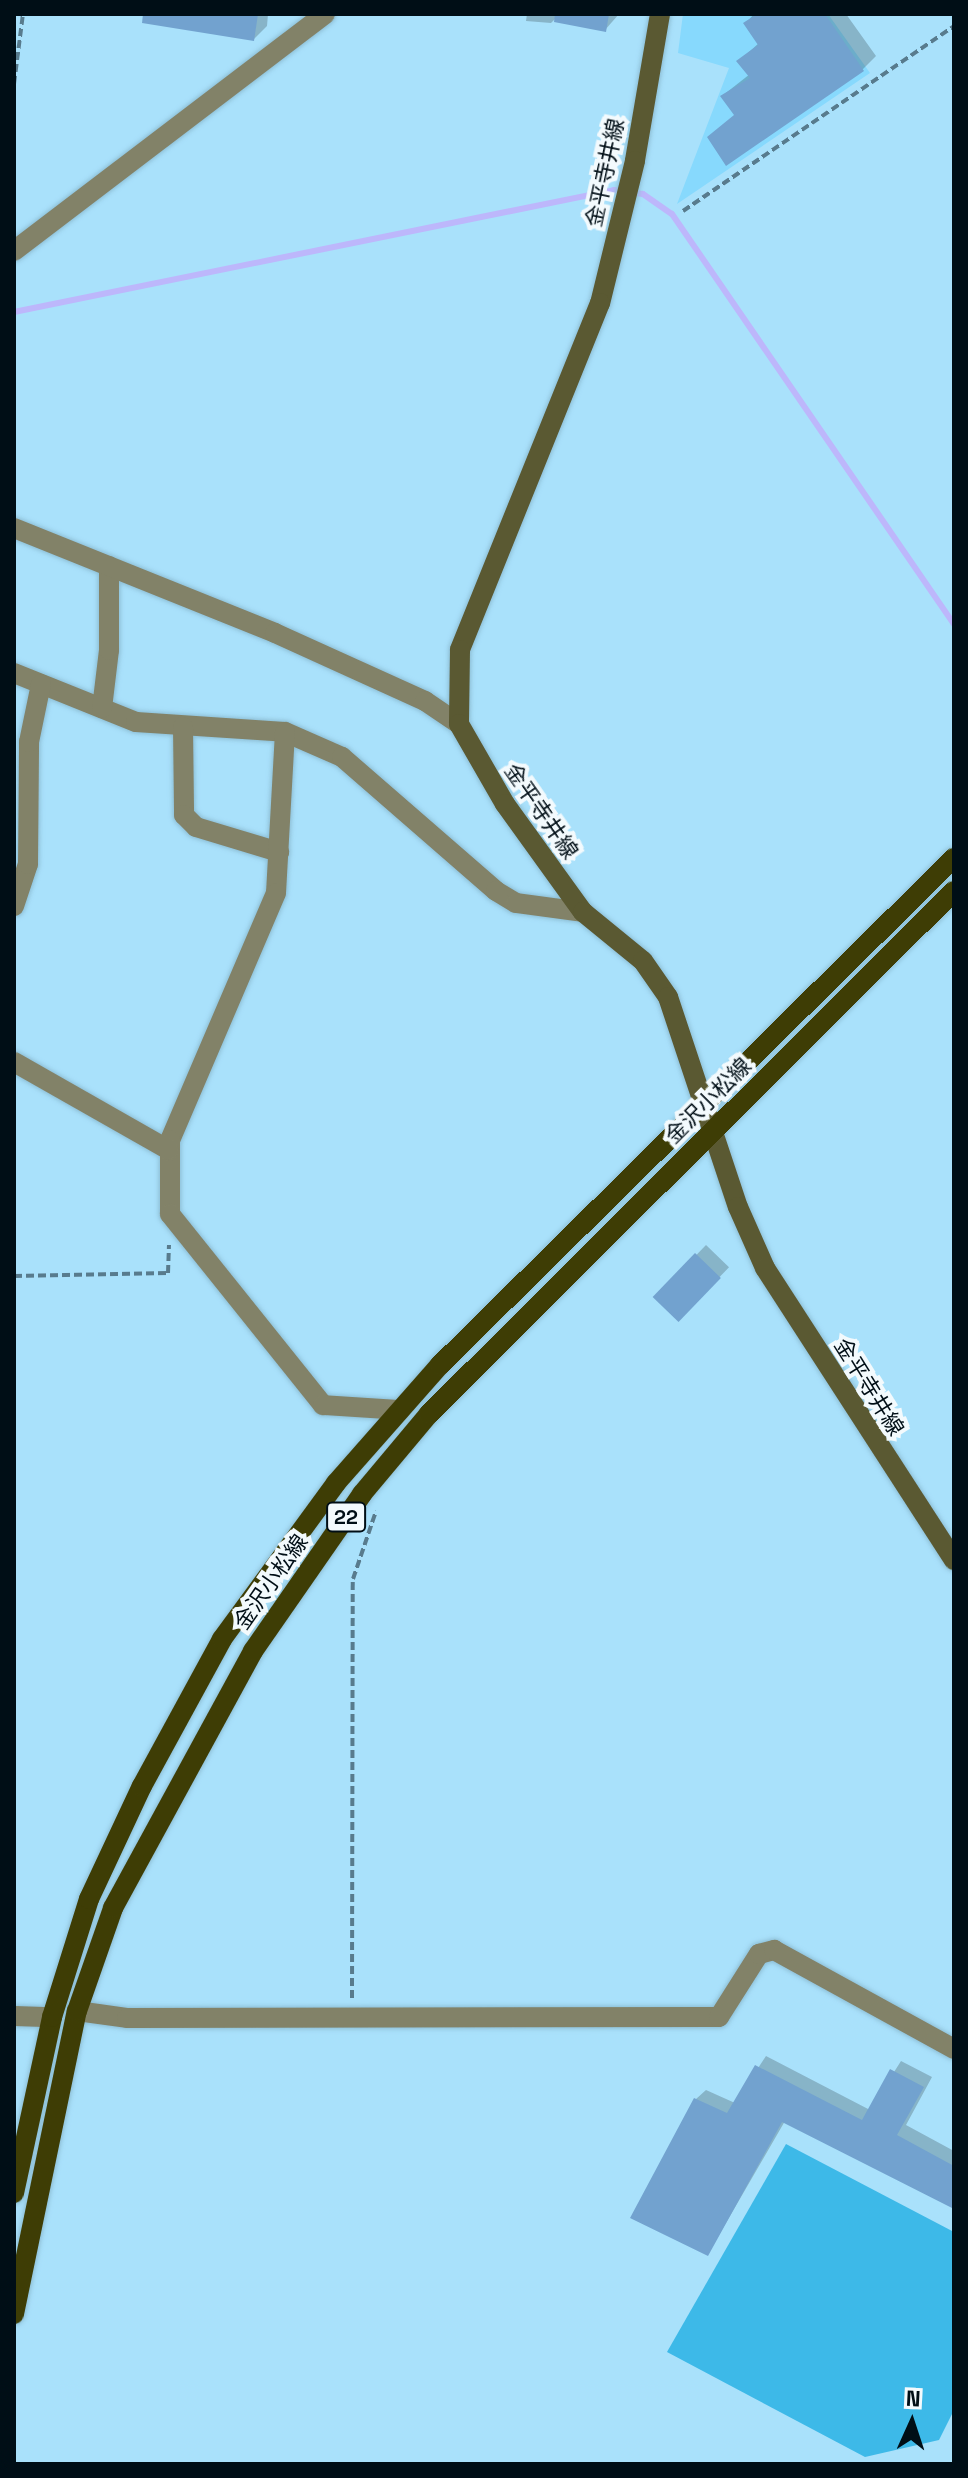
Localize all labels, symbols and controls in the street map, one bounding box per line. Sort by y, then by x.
street label: 金平寺井線 [581,116,629,230]
street label: 金平寺井線 [499,758,583,864]
street label: 金沢小松線 [660,1053,756,1149]
street label: 金平寺井線 [829,1333,909,1441]
road number: 22 [326,1501,366,1533]
street label: 金沢小松線 [229,1529,313,1635]
north arrow [872,2382,952,2462]
text: N [905,2384,921,2412]

